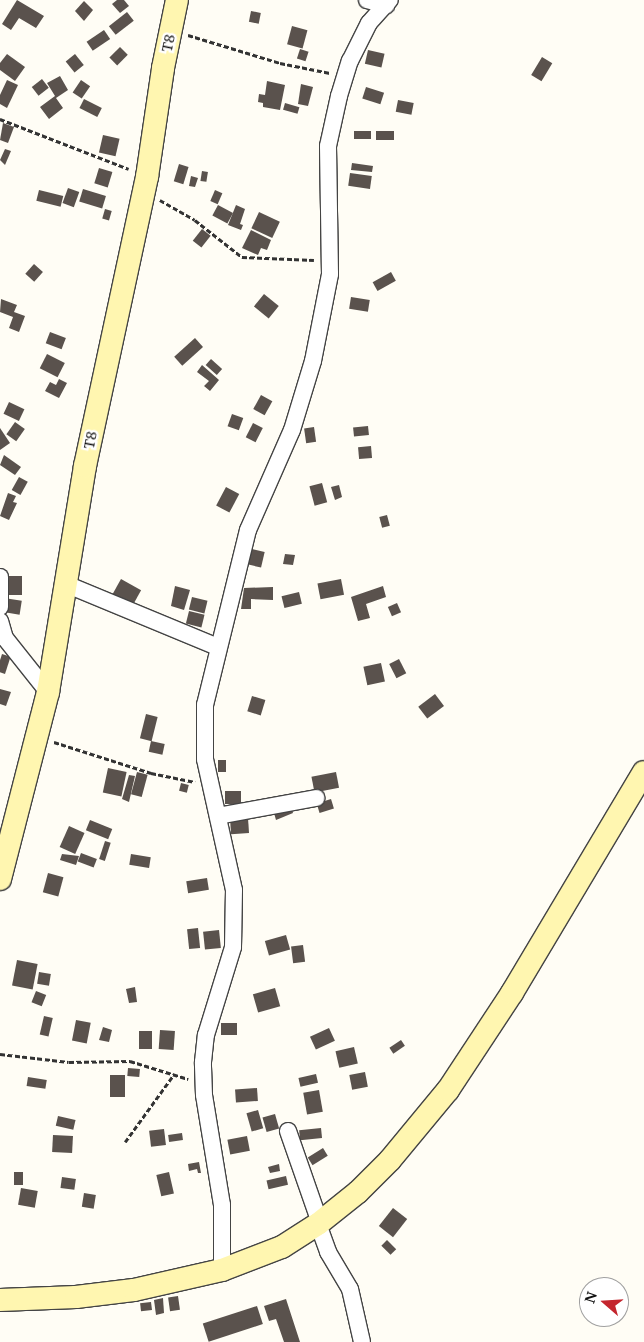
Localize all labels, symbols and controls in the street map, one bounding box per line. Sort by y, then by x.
street label: T8 [157,33,179,53]
street label: T8 [79,430,101,450]
north arrow [579,1277,629,1327]
text: N [580,1289,601,1306]

